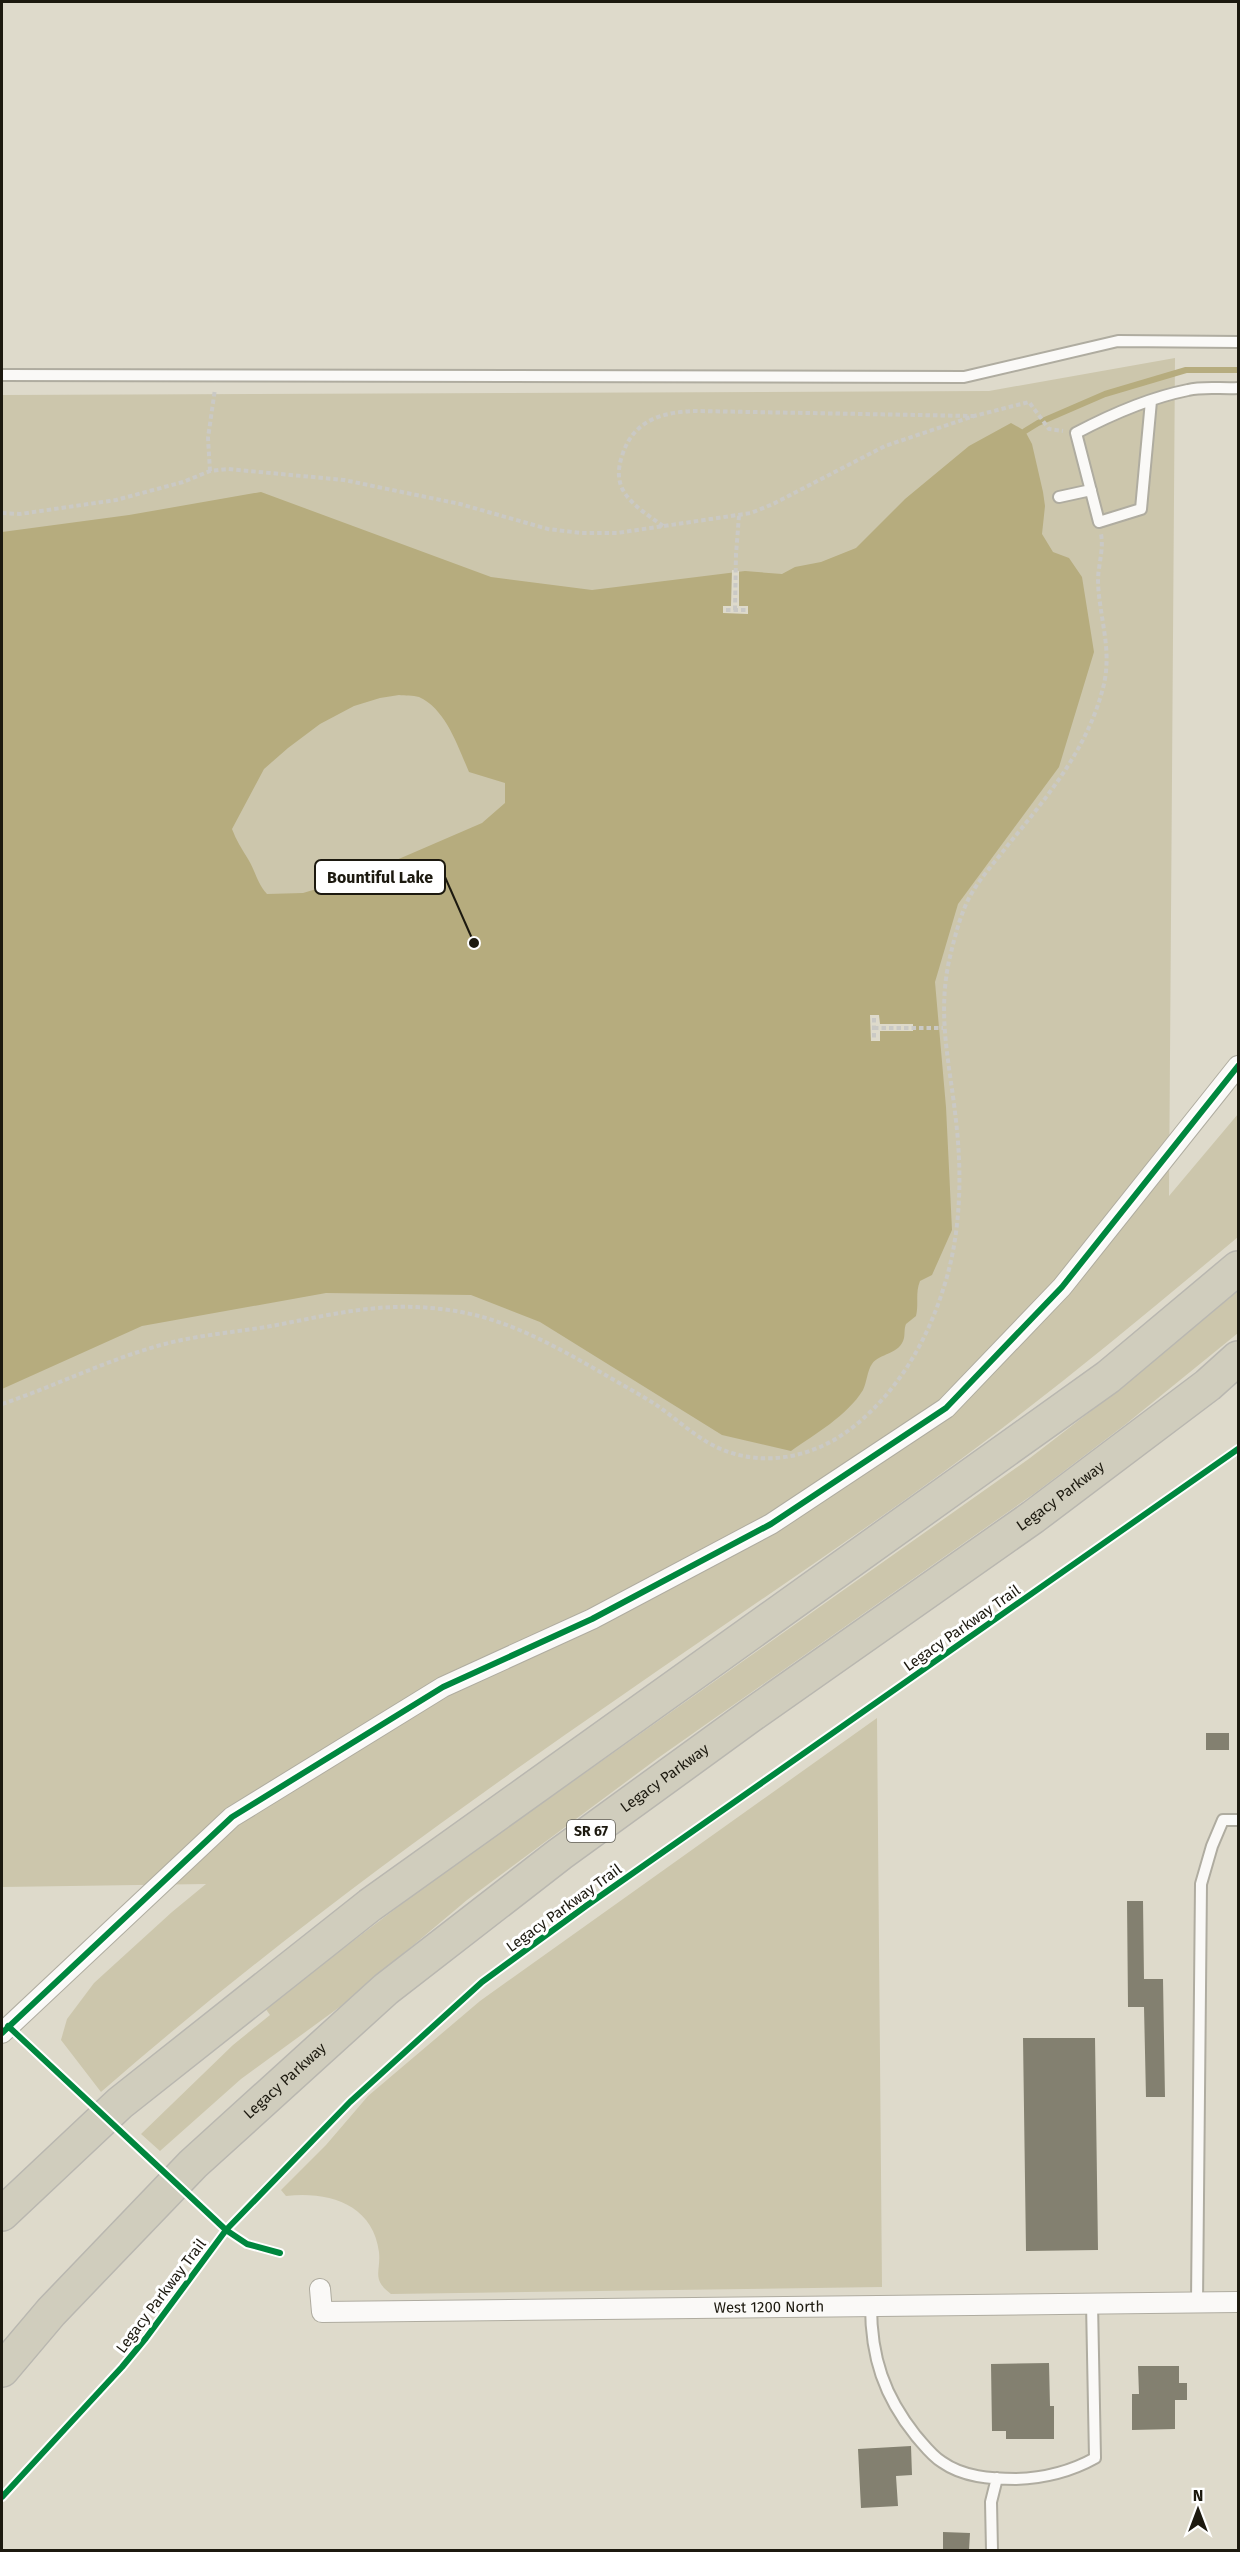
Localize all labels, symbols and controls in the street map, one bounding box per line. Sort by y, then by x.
callout: Bountiful Lake [315,860,445,894]
text: Bountiful Lake [327,868,433,887]
street label: Legacy Parkway [1013,1457,1108,1535]
street label: Legacy Parkway Trail [900,1581,1024,1675]
street label: Legacy Parkway [617,1740,713,1816]
road number: SR 67 [567,1820,615,1842]
street label: Legacy Parkway Trail [503,1860,626,1956]
street label: Legacy Parkway [240,2038,330,2123]
street label: Legacy Parkway Trail [112,2235,210,2357]
street label: West 1200 North [714,2298,824,2317]
north arrow [1168,2480,1228,2540]
text: N [1193,2486,1203,2505]

